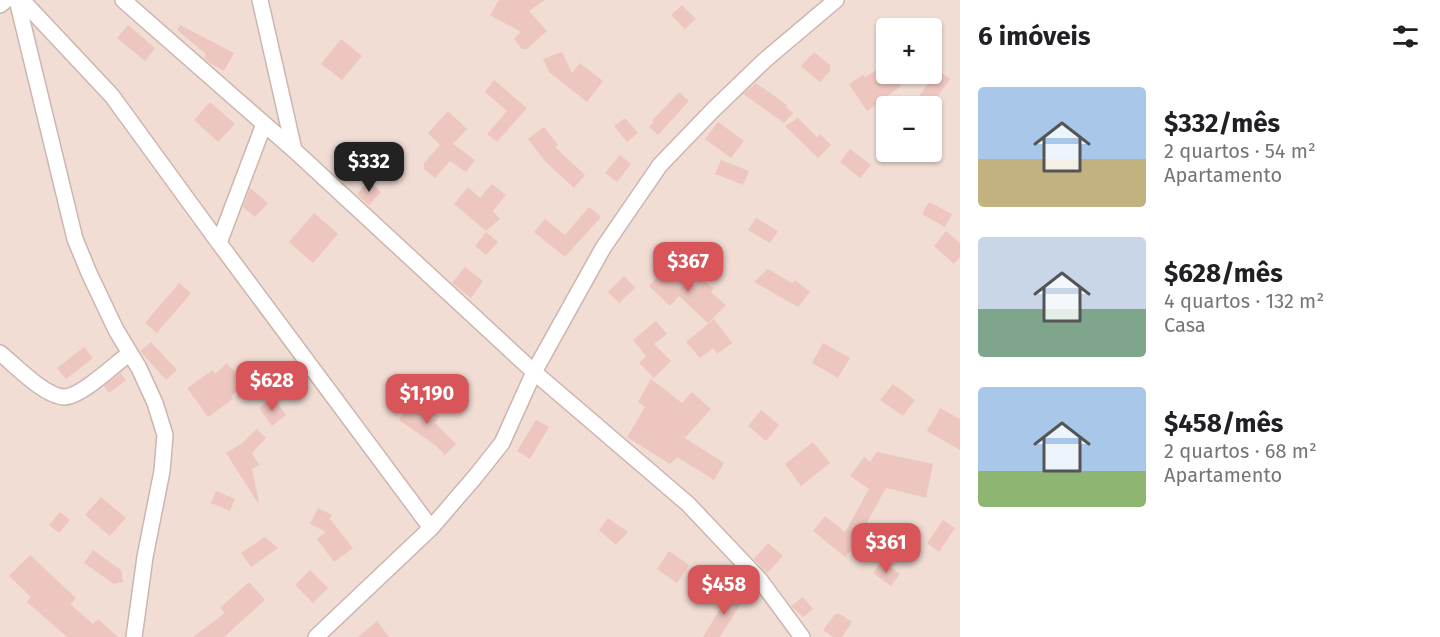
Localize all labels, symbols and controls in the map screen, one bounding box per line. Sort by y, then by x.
map controls [876,18,942,162]
button: + [876,18,942,84]
icon: filters [1389,20,1422,53]
text: 6 imóveis [978,21,1090,52]
button: − [876,96,942,162]
text: $332/mês [1164,108,1280,139]
icon: home [1026,111,1098,183]
text: 2 quartos · 54 m² [1164,139,1316,163]
pin: $332 [333,142,405,193]
text: $332 [348,149,390,173]
text: Apartamento [1164,163,1282,187]
pin: $367 [652,242,724,293]
text: $367 [667,249,709,273]
text: $628/mês [1164,258,1283,289]
icon: home [1026,261,1098,333]
text: 4 quartos · 132 m² [1164,289,1324,313]
text: Casa [1164,313,1206,337]
pin: $628 [236,361,308,412]
text: $628 [250,368,294,392]
pin: $1,190 [378,374,476,425]
text: $1,190 [400,381,454,405]
text: $458/mês [1164,408,1283,439]
icon: home [1026,411,1098,483]
text: 2 quartos · 68 m² [1164,439,1317,463]
text: Apartamento [1164,463,1282,487]
pin: $361 [850,523,922,574]
text: $361 [866,530,906,554]
pin: $458 [688,565,760,616]
text: $458 [702,572,746,596]

